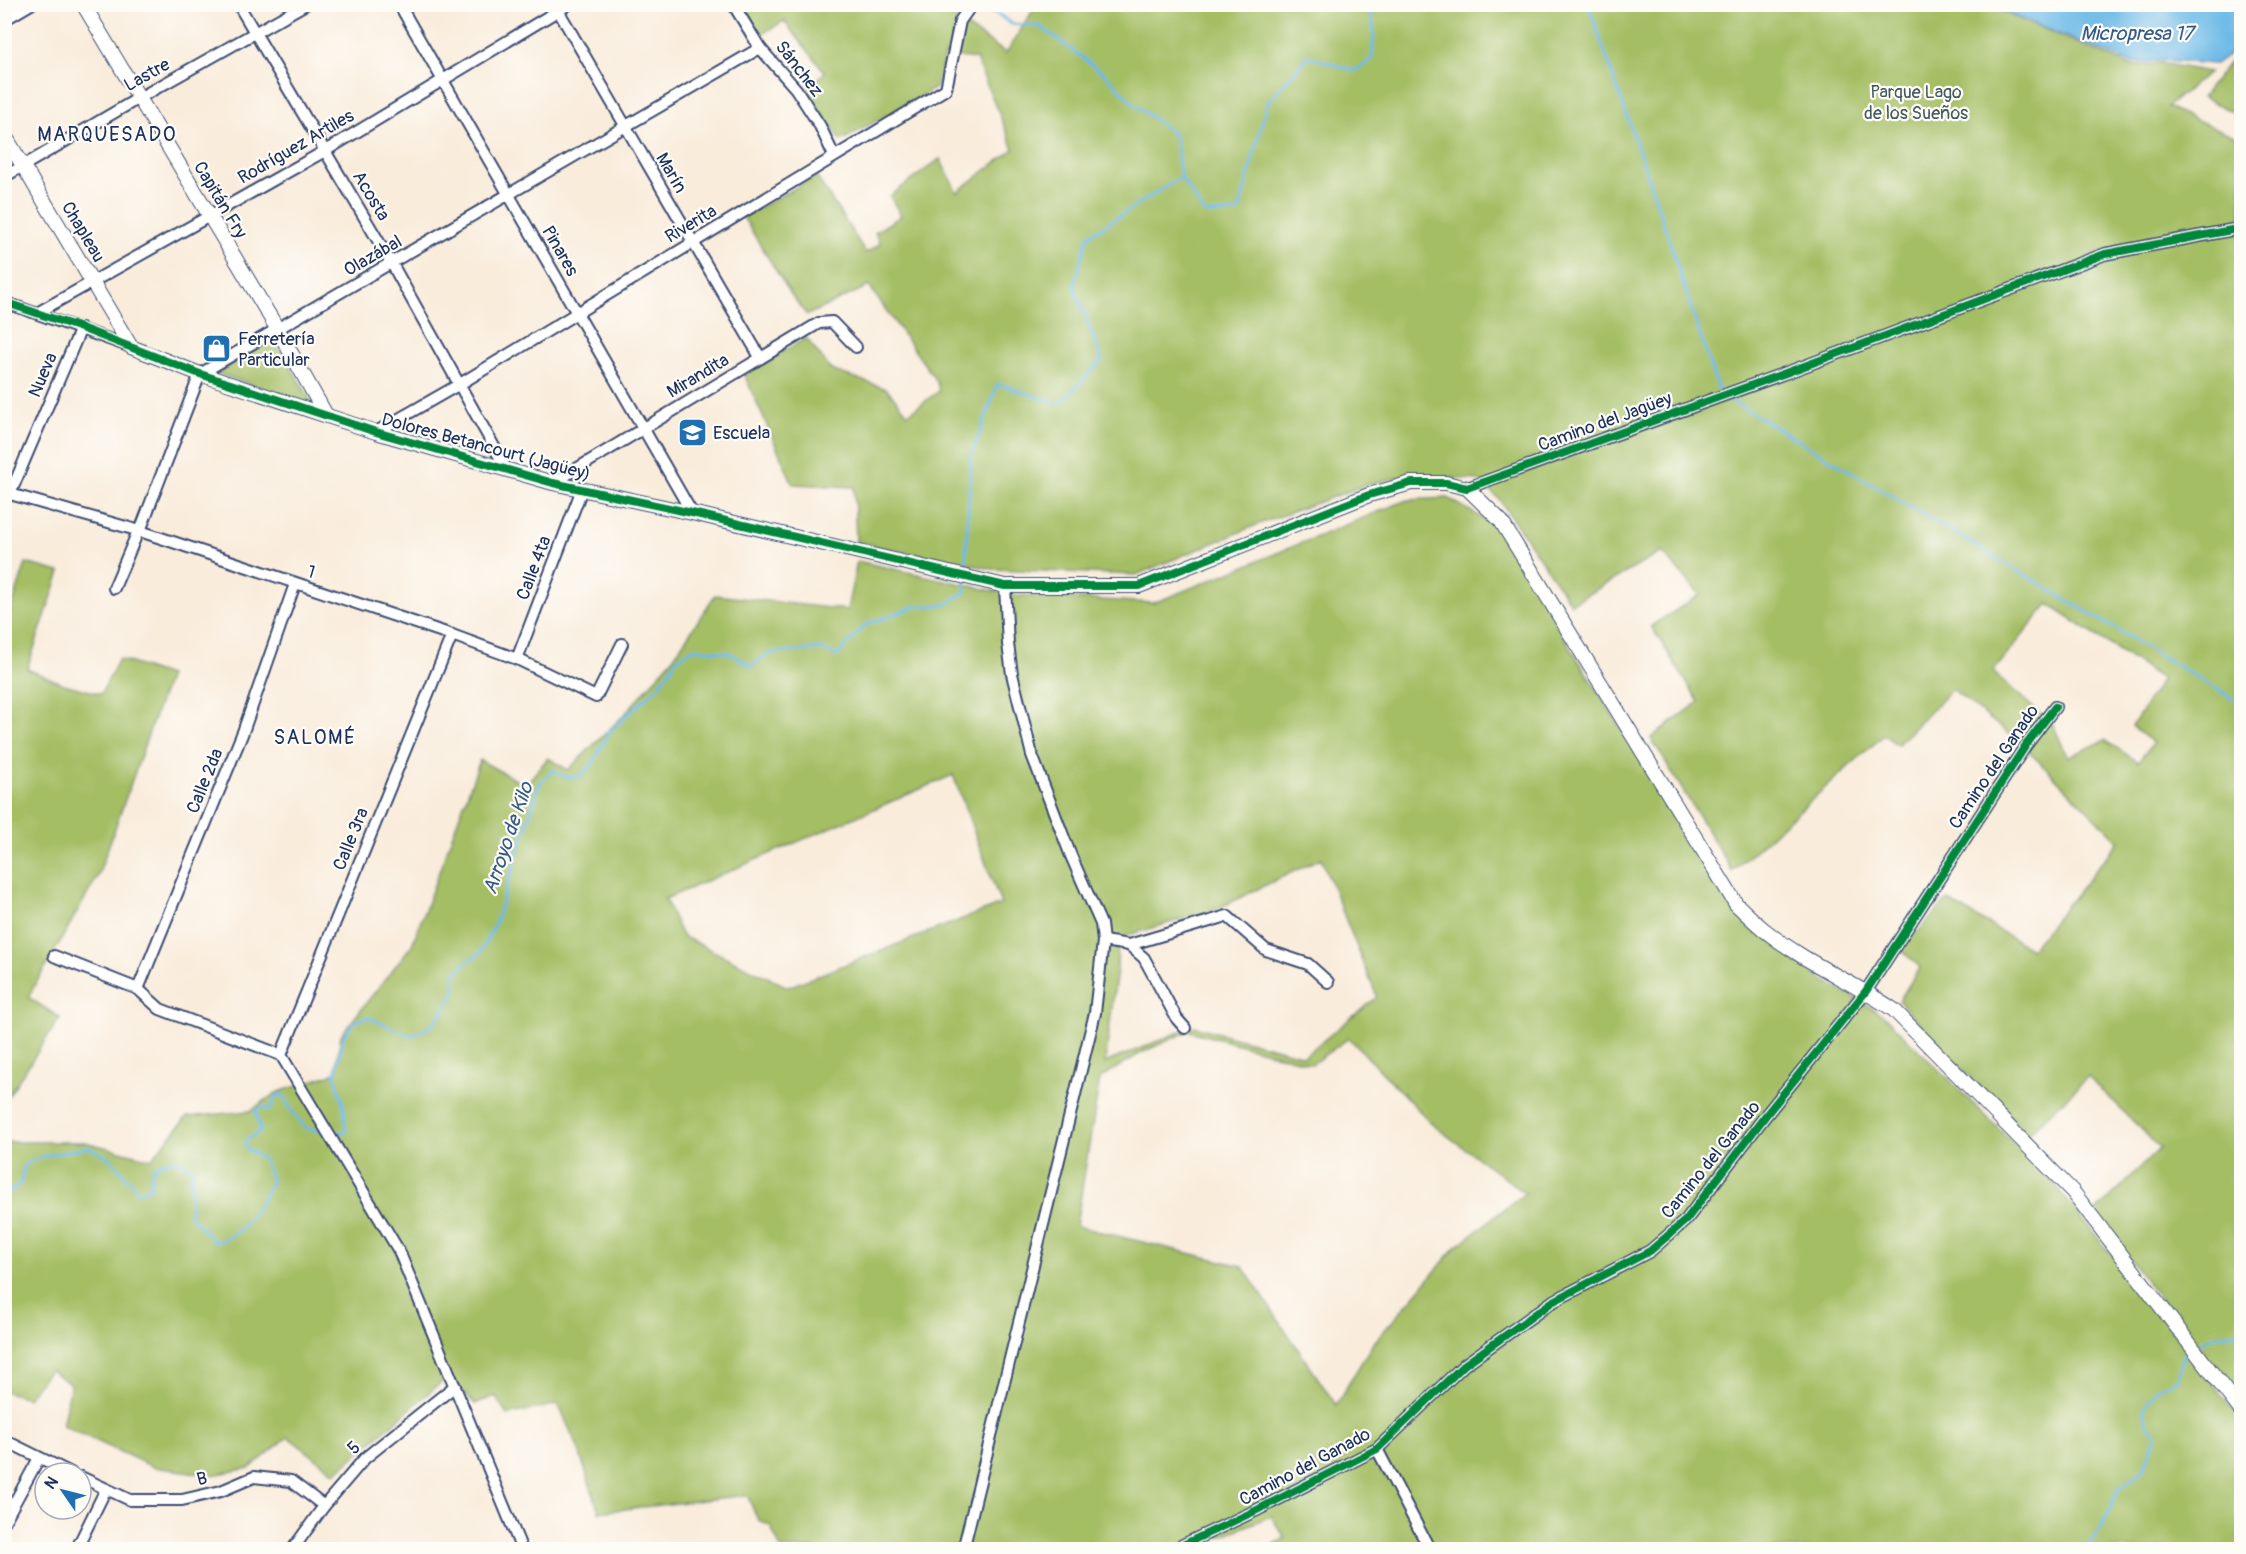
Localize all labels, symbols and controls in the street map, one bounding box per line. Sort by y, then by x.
water label: Micropresa 17 [2081,21,2197,46]
street label: Sánchez [770,36,828,102]
street label: Lastre [120,53,174,97]
park label: Parque Lago de los Sueños [1864,81,1968,125]
street label: Rodríguez Artiles [234,104,358,190]
district label: MARQUESADO [37,122,177,147]
street label: Marín [650,149,692,197]
street label: Capitán Fry [188,157,252,243]
street label: Acosta [347,167,395,225]
street label: Chapleau [56,198,110,266]
street label: Riverita [661,200,721,248]
street label: Pinares [536,222,584,280]
street label: Olazábal [340,230,406,282]
place label: Ferretería Particular [238,328,315,372]
shop icon: Ferretería Particular [201,333,233,365]
street label: Nueva [23,349,63,401]
street label: Mirandita [663,349,733,403]
street label: Camino del Jagüey [1535,387,1675,457]
street label: Dolores Betancourt (Jagüey) [379,408,593,486]
school or university icon: Escuela [676,417,708,449]
place label: Escuela [713,422,770,445]
street label: Calle 4ta [511,533,557,603]
street label: 1 [304,560,318,584]
street label: Camino del Ganado [1944,700,2044,834]
district label: SALOMÉ [273,725,357,750]
street label: Calle 2da [182,745,228,817]
water label: Arroyo de Kilo [477,778,539,897]
street label: Calle 3ra [328,804,374,874]
street label: Camino del Ganado [1656,1096,1766,1224]
street label: Camino del Ganado [1236,1423,1375,1511]
street label: 5 [342,1436,366,1460]
north arrow [33,1461,93,1521]
street label: B [194,1467,210,1491]
text: N [40,1473,63,1493]

